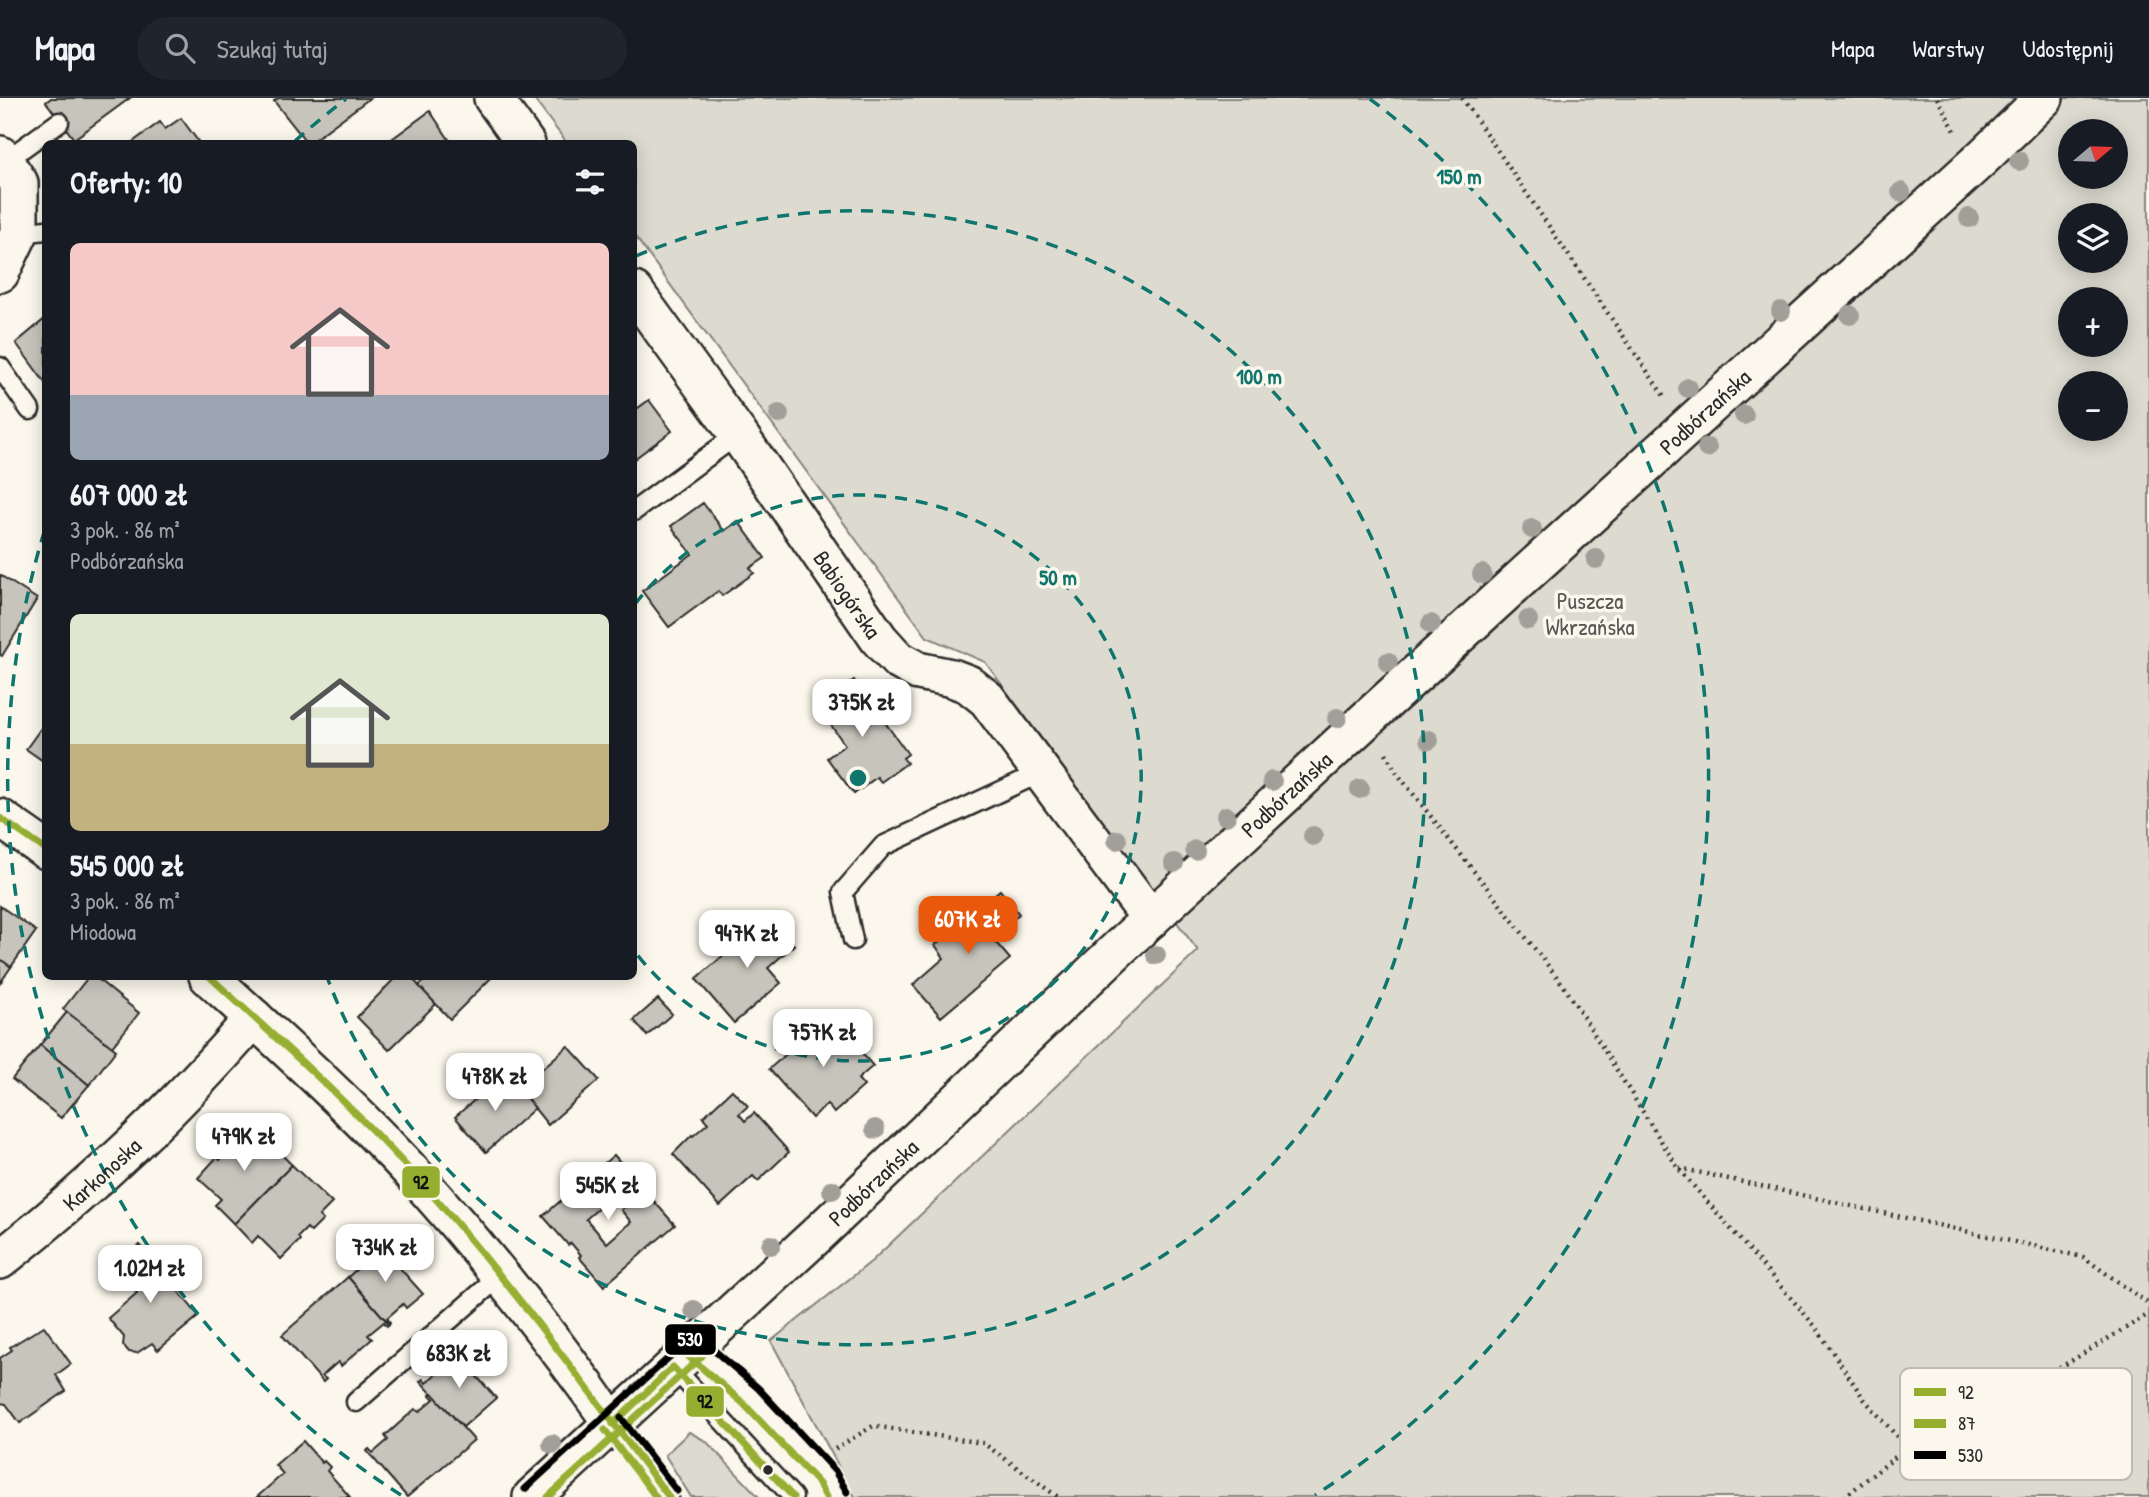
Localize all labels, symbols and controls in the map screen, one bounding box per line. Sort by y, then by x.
search box [137,17,627,80]
text: Mapa [35,26,95,70]
icon: search [161,29,199,67]
text: Szukaj tutaj [217,31,328,66]
text: Mapa [1831,32,1874,64]
text: Warstwy [1912,32,1985,64]
text: Udostępnij [2023,32,2114,64]
north arrow [2058,119,2128,189]
map controls [2058,119,2128,441]
text: Oferty: 10 [70,162,182,202]
text: 150 m [1436,162,1482,191]
icon: filters [571,163,609,201]
button: layers [2058,203,2128,273]
button: + [2058,287,2128,357]
icon: home [277,289,403,415]
street label: Podbórzańska [1652,361,1757,461]
text: 100 m [1236,362,1282,391]
button: − [2058,371,2128,441]
text: 607 000 zł [70,474,189,514]
text: 3 pok. · 86 m² [70,514,180,545]
street label: Babiogórska [807,544,889,644]
text: Podbórzańska [70,545,184,576]
text: 50 m [1039,563,1077,592]
park label: Puszcza Wkrzańska [1545,585,1635,642]
icon: home [277,660,403,786]
pin: 375K zł [797,680,927,739]
text: 375K zł [828,686,896,717]
street label: Podbórzańska [1234,744,1338,844]
centre of rings [846,766,870,790]
text: 545 000 zł [70,845,185,885]
text: 3 pok. · 86 m² [70,885,180,916]
pin: 607K zł [903,896,1033,956]
text: 607K zł [935,903,1001,934]
pin: 947K zł [682,910,812,970]
text: Miodowa [70,916,136,947]
text: 947K zł [715,917,779,948]
pin: 757K zł [758,1010,888,1069]
text: 757K zł [789,1016,857,1047]
pin: 478K zł [430,1054,560,1113]
text: 478K zł [462,1060,528,1091]
pin: 479K zł [179,1114,309,1173]
text: 479K zł [212,1120,276,1151]
street label: Karkonoska [55,1130,147,1217]
street label: Podbórzańska [821,1132,925,1232]
pin: 545K zł [543,1162,673,1222]
line badge: 92 [401,1165,441,1199]
text: 92 [413,1169,429,1195]
text: 545K zł [576,1169,640,1200]
pin: 734K zł [320,1224,450,1284]
text: 734K zł [352,1231,418,1262]
pin: 1.02M zł [78,1246,222,1305]
text: 1.02M zł [114,1252,186,1283]
line badge: 530 [664,1323,717,1356]
text: 530 [677,1326,703,1352]
pin: 683K zł [394,1330,524,1390]
text: 683K zł [426,1337,492,1368]
legend [1900,1368,2132,1480]
text: 92 [1958,1379,1974,1405]
line badge: 92 [685,1385,725,1418]
text: 92 [697,1388,713,1414]
text: 87 [1958,1410,1976,1436]
text: 530 [1958,1442,1983,1468]
unlabelled marker [761,1463,775,1477]

